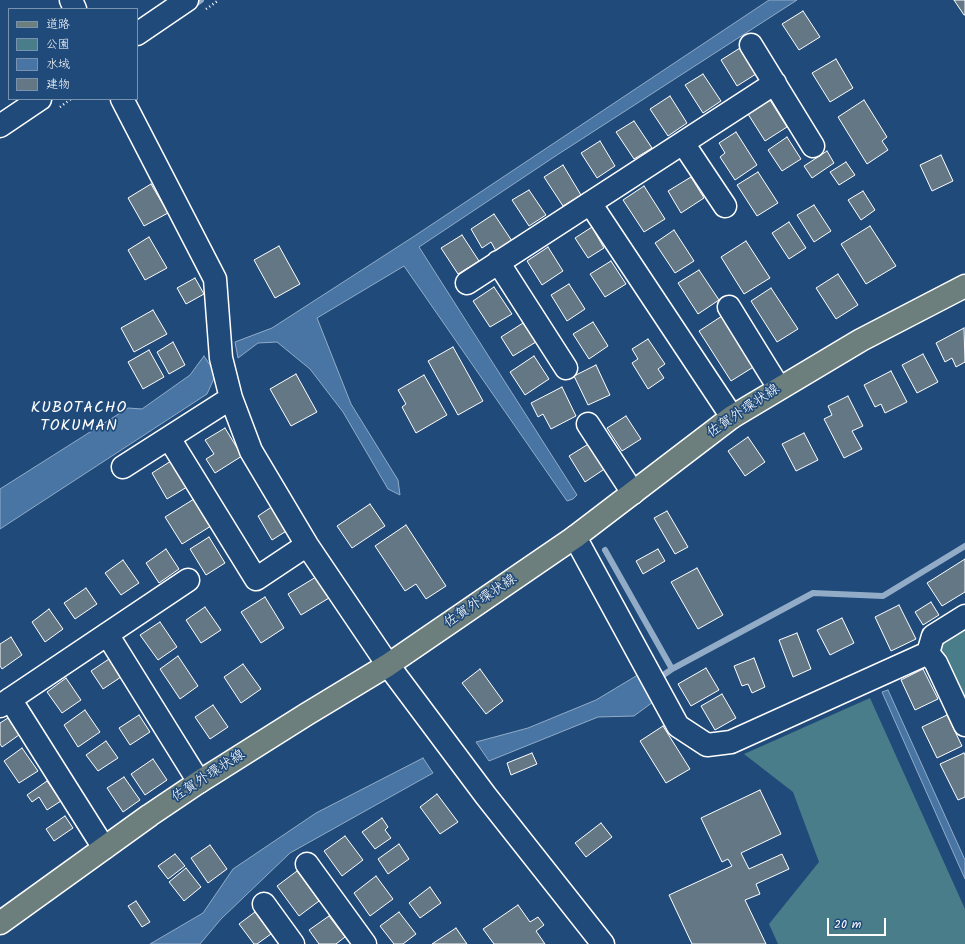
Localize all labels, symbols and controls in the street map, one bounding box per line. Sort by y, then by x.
legend [8,8,138,100]
text: 道路 [46,15,70,34]
text: 公園 [46,35,70,54]
text: 水域 [46,55,70,74]
text: 建物 [46,75,70,94]
street label: 佐賀外環状線 [704,382,784,442]
district label: KUBOTACHO TOKUMAN [31,399,127,437]
street label: 佐賀外環状線 [441,572,521,632]
street label: 佐賀外環状線 [169,747,249,807]
scale bar [829,910,888,936]
text: 20 m [834,915,861,934]

